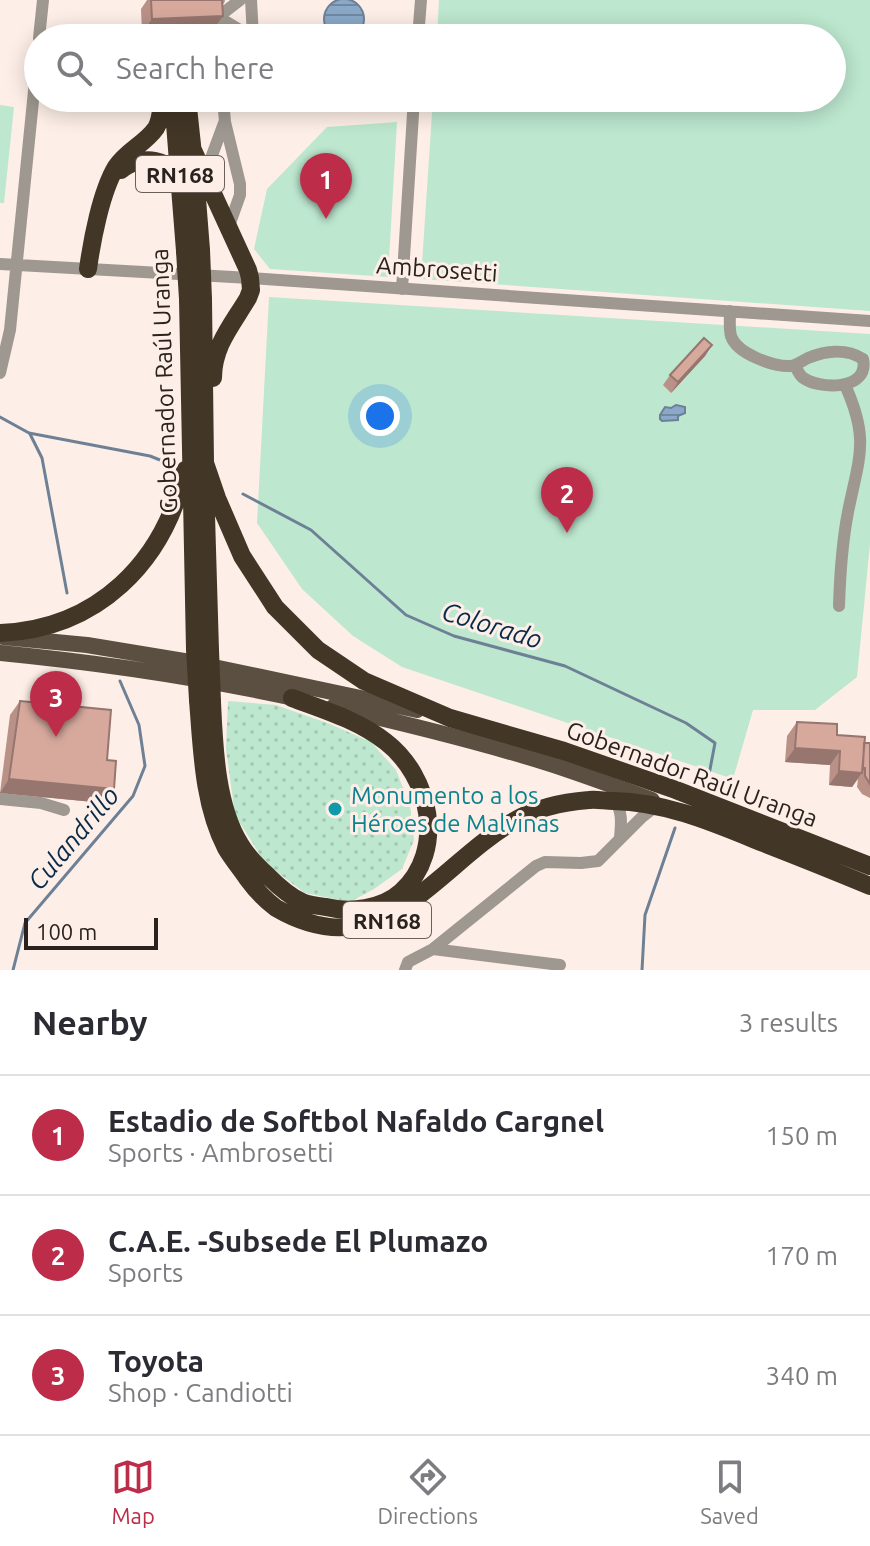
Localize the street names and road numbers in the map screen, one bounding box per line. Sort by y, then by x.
road number: RN168 [136,156,224,192]
street label: Gobernador Raúl Uranga [146,248,182,514]
street label: Ambrosetti [375,251,499,287]
street label: Gobernador Raúl Uranga [563,716,821,832]
road number: RN168 [343,902,431,938]

